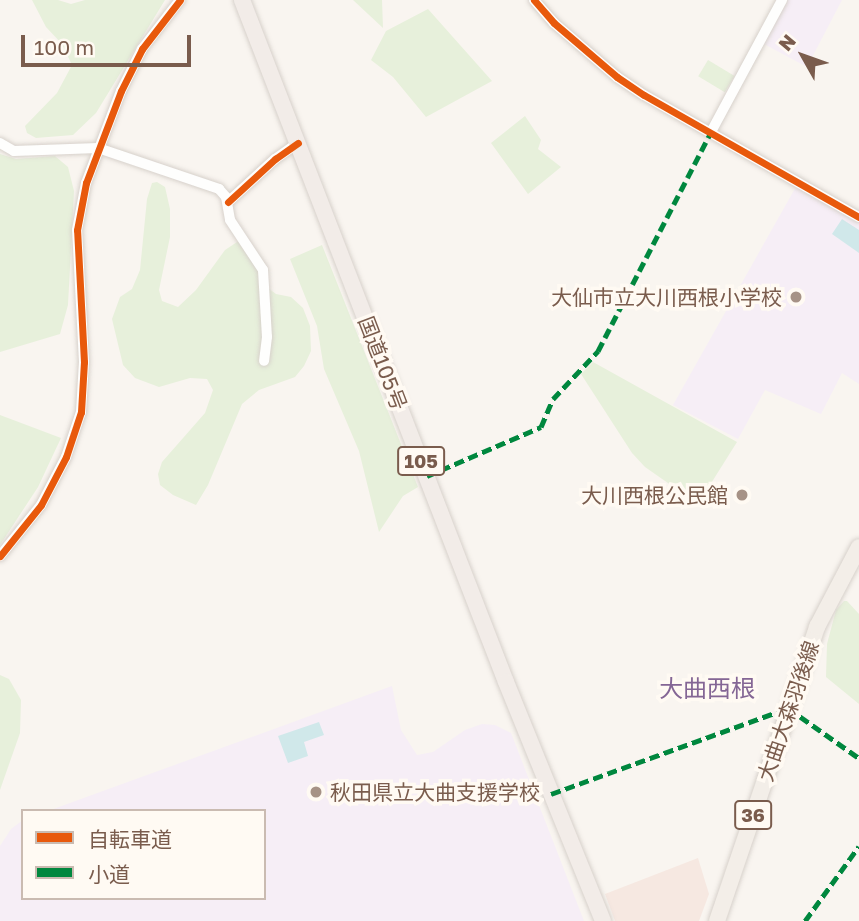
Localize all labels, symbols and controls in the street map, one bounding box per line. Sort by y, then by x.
scale bar [24,21,194,65]
north arrow [768,21,838,91]
text: N [773,29,800,55]
text: 100 m [34,34,94,60]
place label: 大仙市立大川西根小学校 [551,284,782,310]
marker: 大仙市立大川西根小学校 [788,289,804,305]
street label: 国道105号 [354,313,412,413]
road number: 105 [396,446,446,476]
place label: 大川西根公民館 [581,482,728,508]
marker: 大川西根公民館 [734,487,750,503]
street label: 大曲大森羽後線 [752,637,824,785]
district label: 大曲西根 [659,674,755,702]
place label: 秋田県立大曲支援学校 [330,779,540,805]
marker: 秋田県立大曲支援学校 [308,784,324,800]
road number: 36 [734,800,772,830]
legend [21,809,266,900]
text: 自転車道 [88,826,172,852]
text: 小道 [88,861,130,887]

